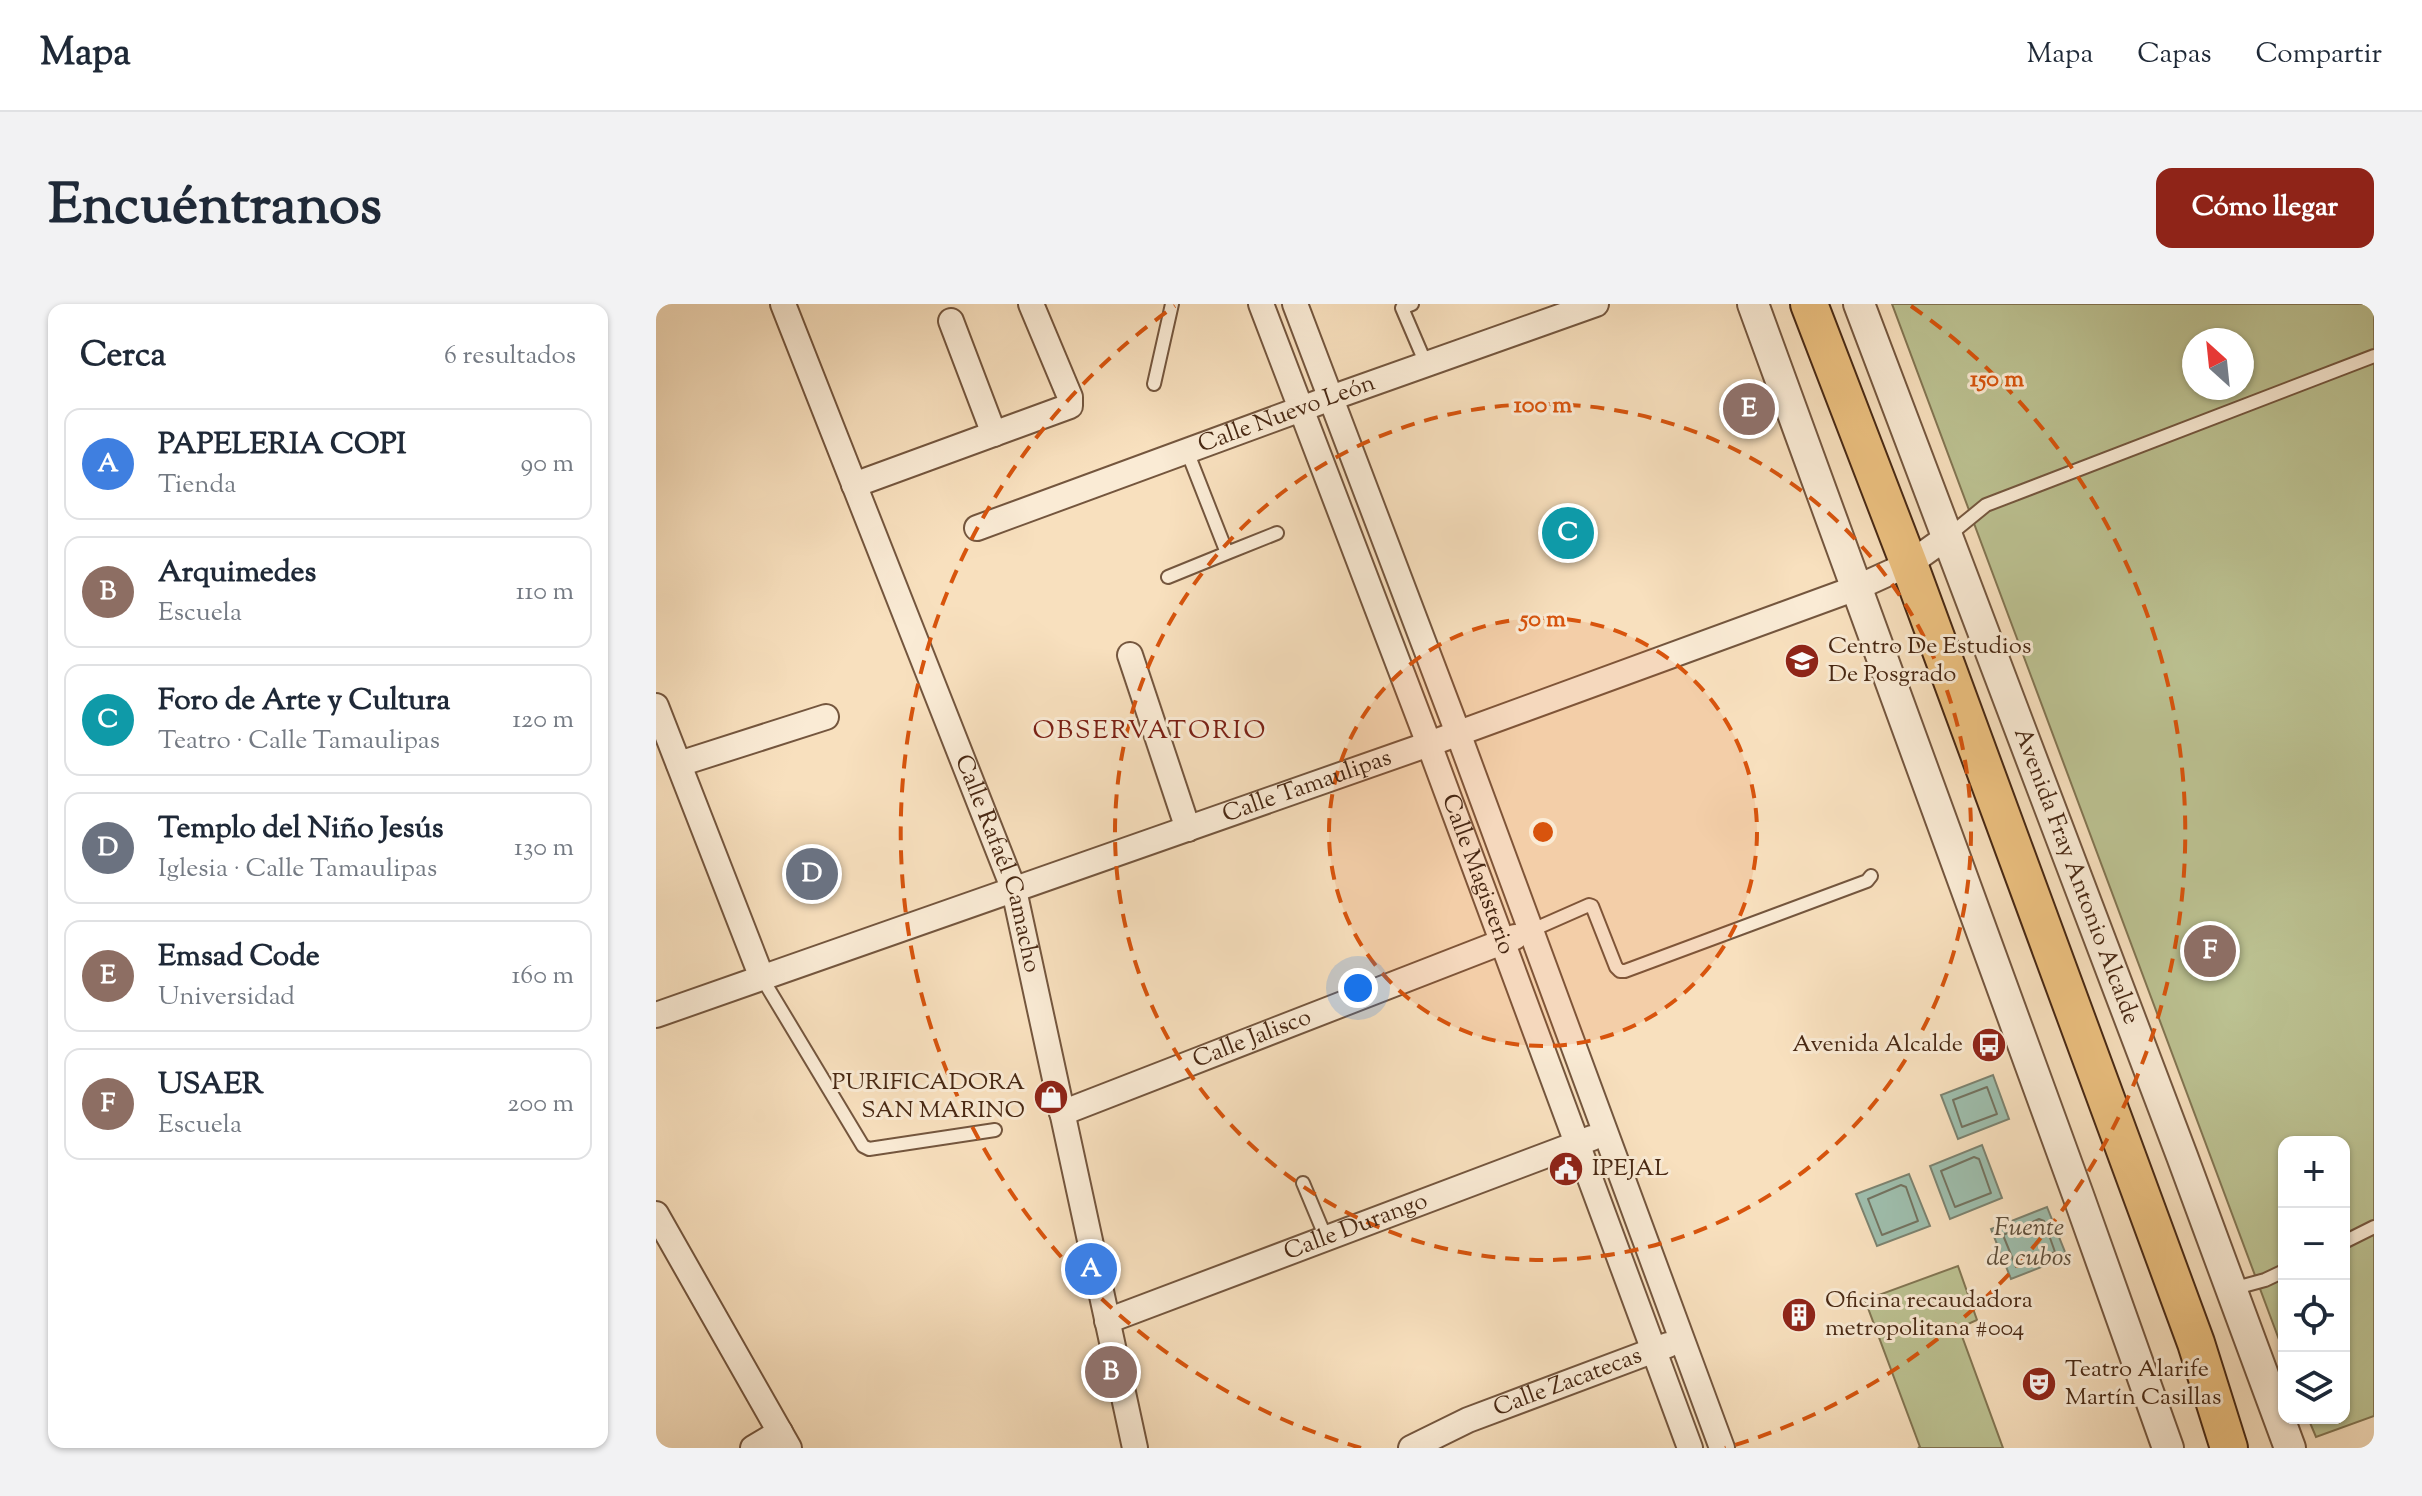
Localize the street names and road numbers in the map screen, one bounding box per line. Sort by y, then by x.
street label: Calle Nuevo León [1193,367,1380,462]
street label: Avenida Fray Antonio Alcalde [2004,723,2148,1029]
street label: Calle Tamaulipas [1218,741,1396,832]
street label: Calle Rafaél Camacho [945,750,1048,976]
street label: Calle Magisterio [1432,789,1523,959]
street label: Calle Jalisco [1188,1001,1316,1078]
street label: Calle Durango [1279,1185,1433,1270]
street label: Calle Zacatecas [1489,1339,1647,1426]

